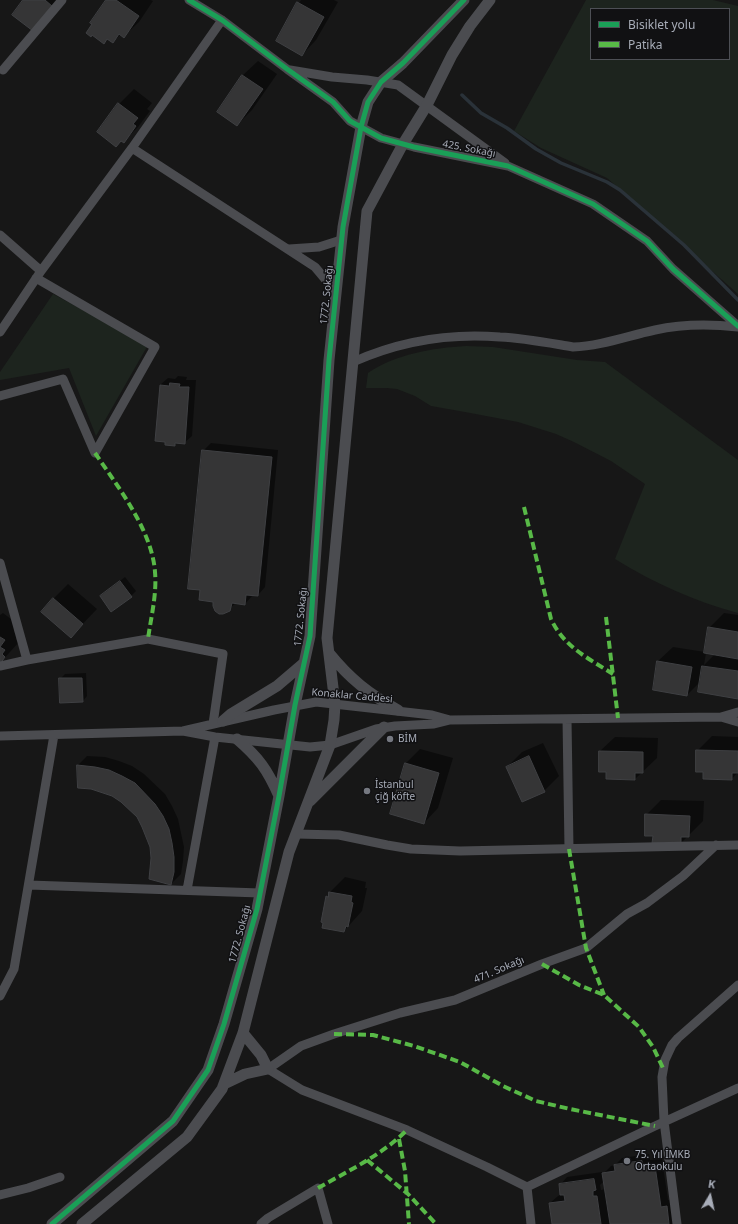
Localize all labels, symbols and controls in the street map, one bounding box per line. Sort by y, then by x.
legend [590,8,730,60]
text: Bisiklet yolu [628,16,695,33]
text: Patika [628,36,663,53]
street label: 425. Sokağı [442,138,496,160]
street label: 1772. Sokağı [318,265,336,325]
street label: 1772. Sokağı [292,587,310,647]
street label: Konaklar Caddesi [311,686,393,706]
place label: BİM [398,733,417,745]
marker: BİM [385,734,395,744]
place label: İstanbul çiğ köfte [375,779,415,802]
marker: İstanbul çiğ köfte [362,786,372,796]
street label: 1772. Sokağı [227,904,253,964]
street label: 471. Sokağı [472,954,526,986]
place label: 75. Yıl İMKB Ortaokulu [635,1149,690,1172]
marker: 75. Yıl İMKB Ortaokulu [622,1156,632,1166]
north arrow [690,1176,730,1216]
text: K [707,1176,717,1192]

